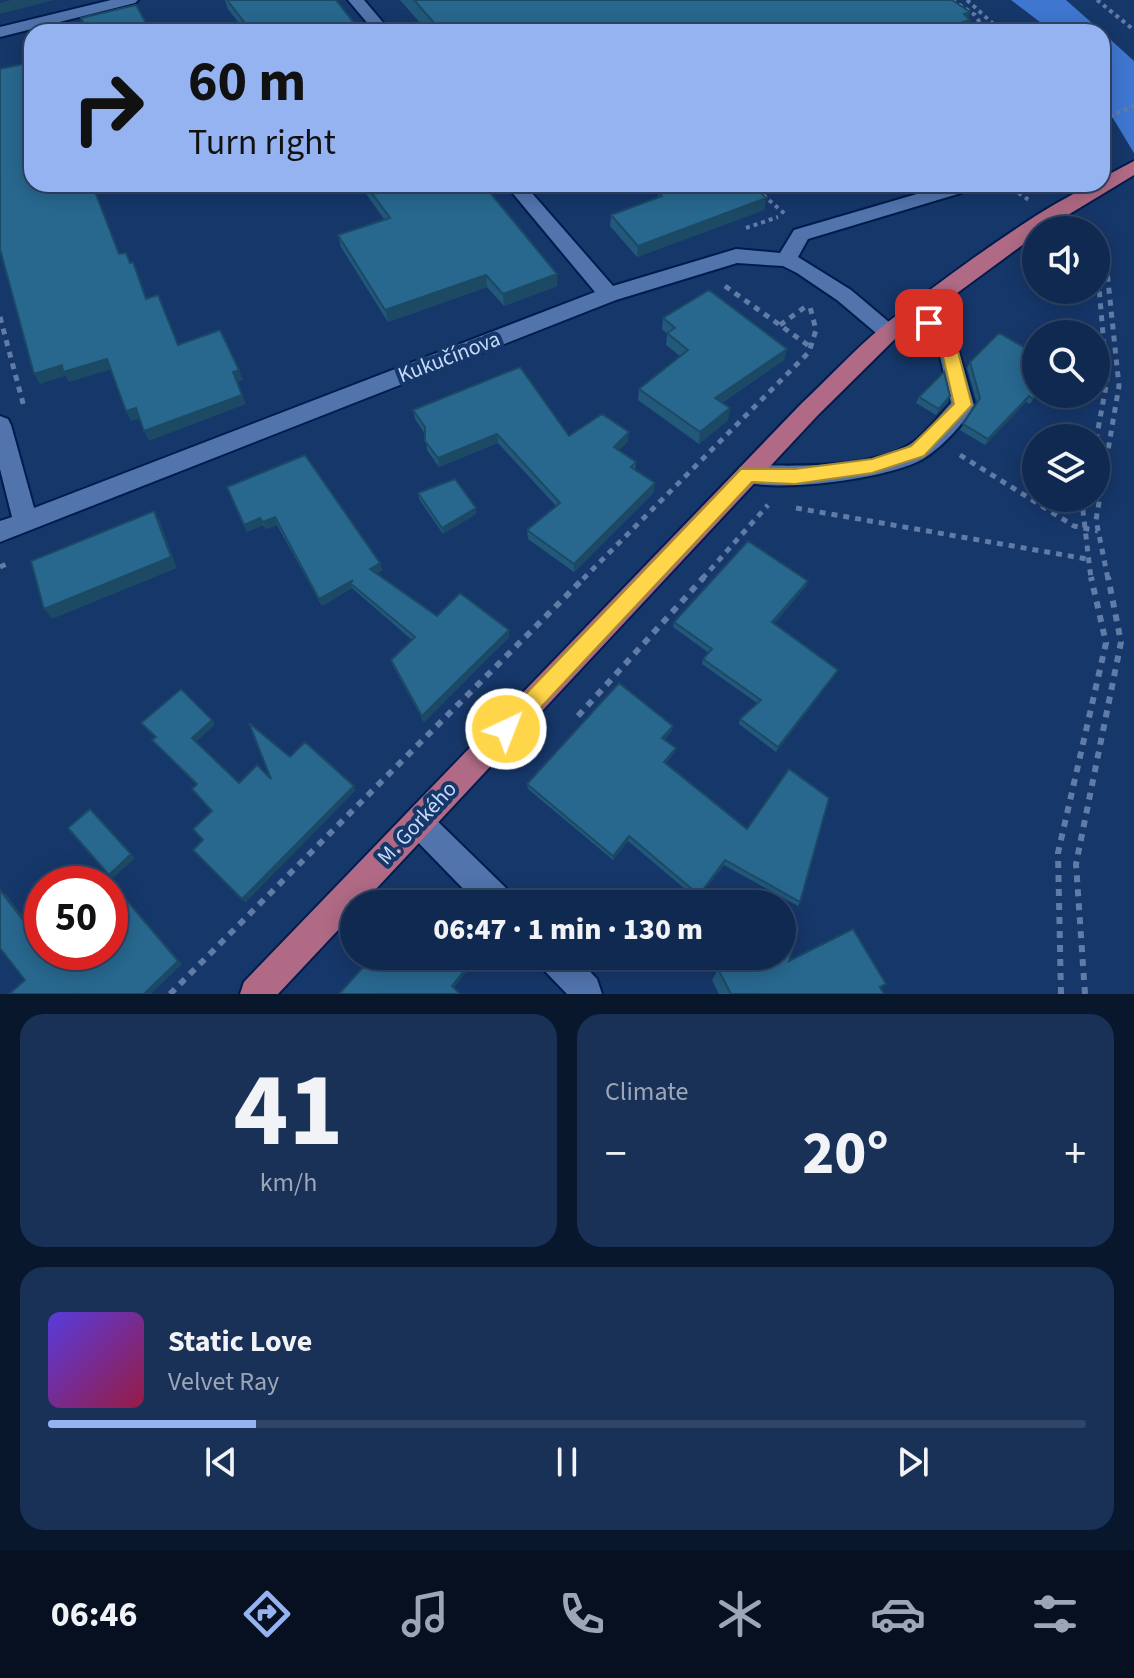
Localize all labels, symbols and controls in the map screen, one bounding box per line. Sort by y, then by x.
text: 60 m [188,43,306,122]
icon: right [56,56,160,160]
text: Turn right [188,117,336,168]
map controls [1022,216,1110,512]
button: sound [1022,216,1110,304]
pin [895,289,963,357]
icon: arrive [907,301,951,345]
button: search [1022,320,1110,408]
street label: Kukučínova [393,323,505,391]
button: layers [1022,424,1110,512]
position arrow [464,687,548,771]
street label: M. Gorkého [370,774,464,872]
speed limit sign: 50 [24,866,128,970]
text: 06:47 · 1 min · 130 m [433,908,703,951]
text: 41 [234,1038,343,1186]
text: Climate [605,1073,689,1110]
text: 20° [802,1112,889,1197]
text: − [605,1123,627,1186]
text: + [1064,1123,1086,1186]
text: km/h [260,1164,317,1201]
text: Static Love [168,1320,312,1363]
text: Velvet Ray [168,1363,279,1400]
icon: previous [199,1440,243,1484]
icon: pause [545,1440,589,1484]
icon: next [891,1440,935,1484]
icon: directions [239,1586,295,1642]
icon: music [397,1586,453,1642]
icon: phone [554,1586,610,1642]
icon: climate [712,1586,768,1642]
icon: car [870,1586,926,1642]
icon: filters [1027,1586,1083,1642]
text: 06:46 [51,1589,138,1640]

